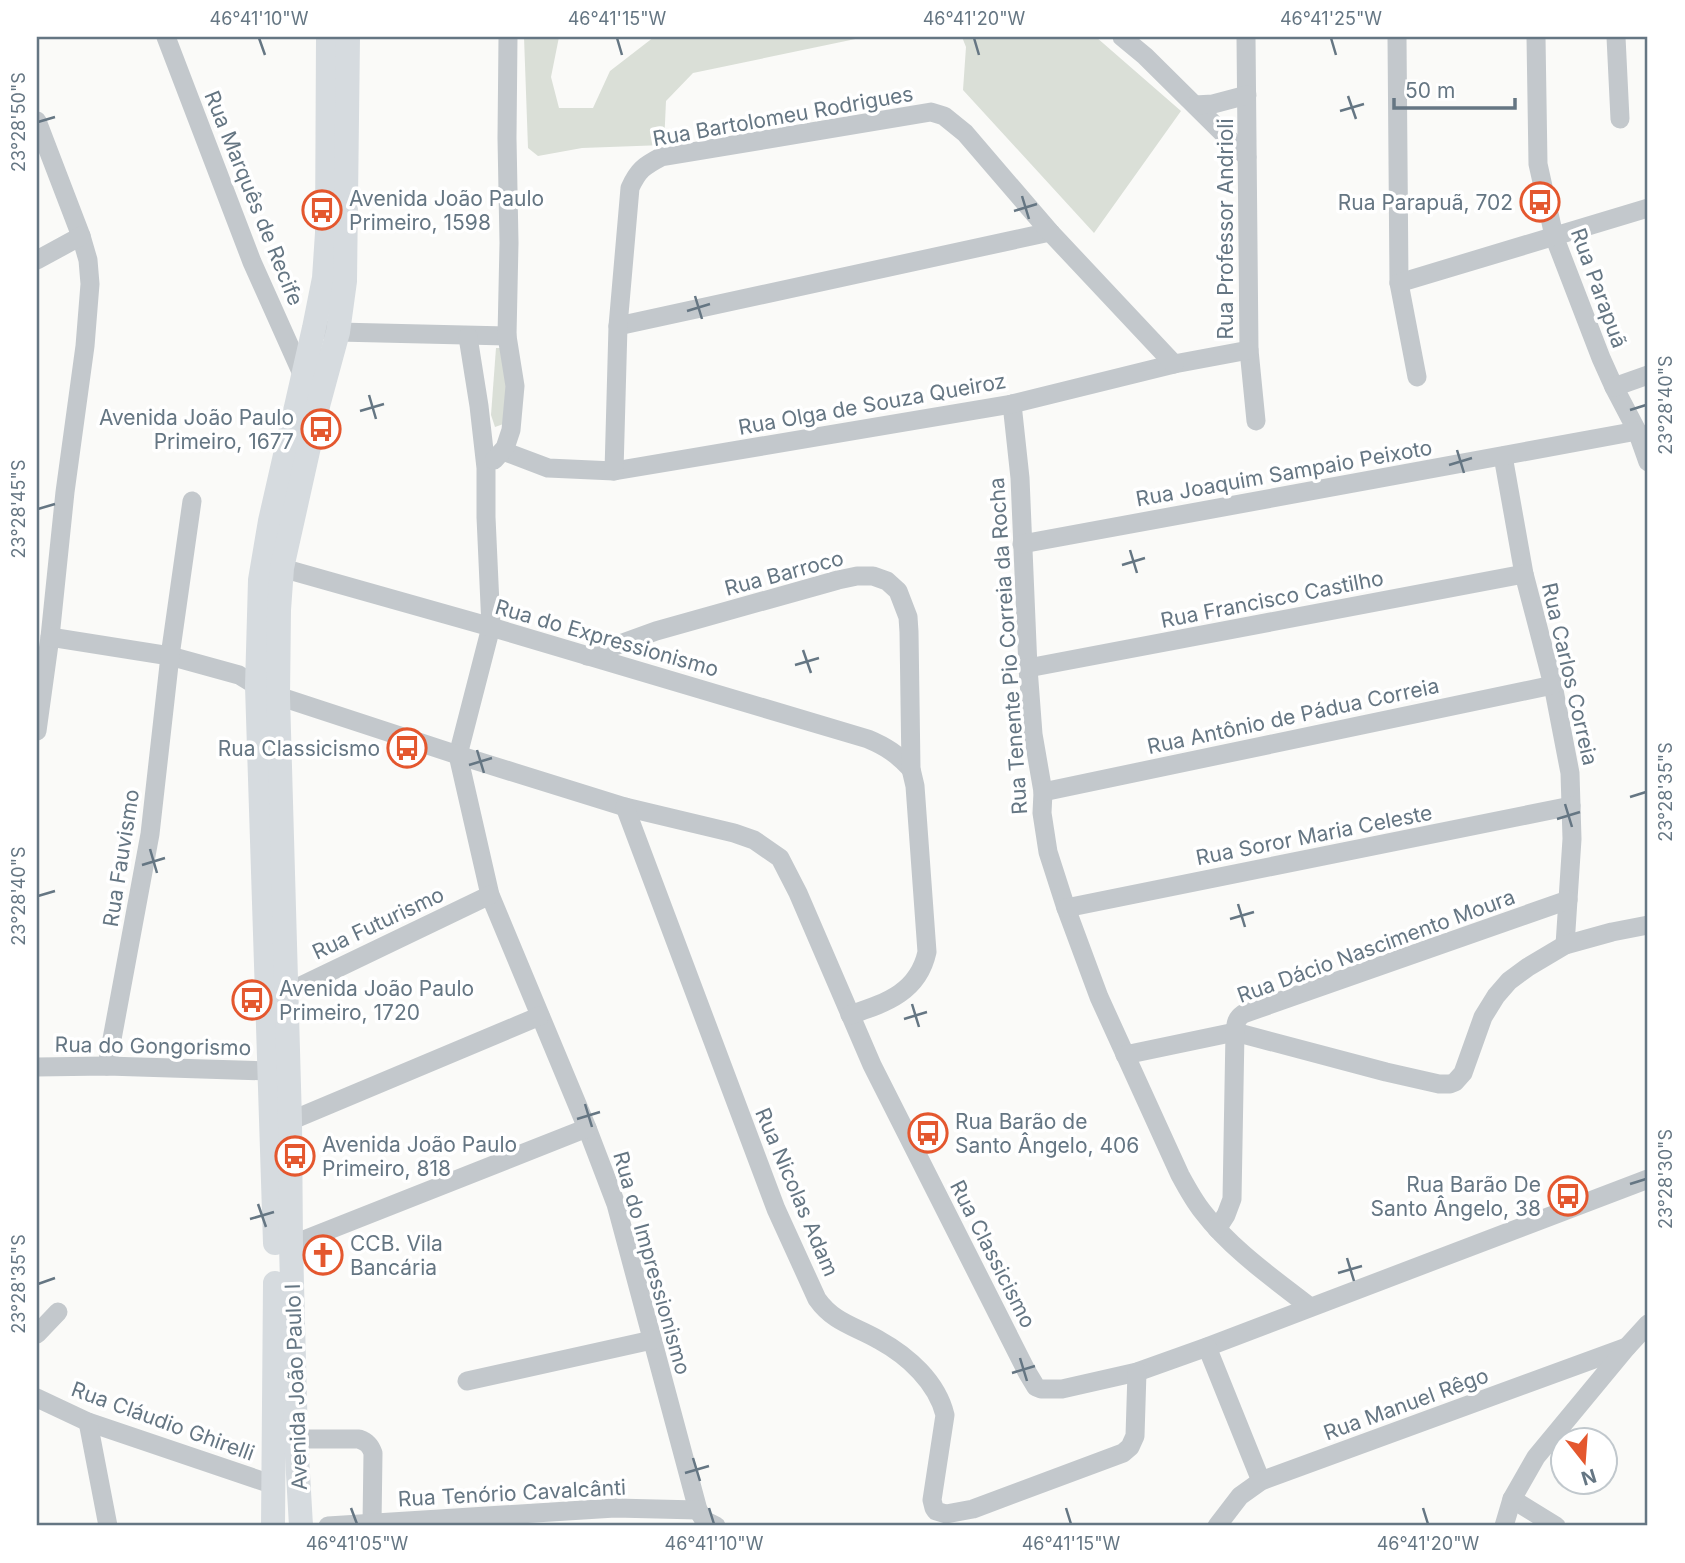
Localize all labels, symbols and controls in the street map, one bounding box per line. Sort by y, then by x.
text: 46°41'10"W [210,8,309,29]
text: 46°41'15"W [568,8,667,29]
text: 46°41'20"W [923,8,1026,29]
text: 46°41'25"W [1280,8,1382,29]
scale bar [1394,66,1515,110]
text: 23°28'50"S [8,72,29,172]
text: 50 m [1405,78,1455,103]
street label: Rua Bartolomeu Rodrigues [651,81,915,151]
street label: Rua Marquês de Recife [199,87,309,309]
street label: Rua Professor Andrioli [1213,118,1238,340]
bus stop icon: Rua Parapuã, 702 [1519,181,1561,223]
place label: Avenida João Paulo Primeiro, 1598 [349,186,544,235]
bus stop icon: Avenida João Paulo Primeiro, 1598 [301,189,343,231]
place label: Rua Parapuã, 702 [1338,190,1513,215]
street label: Rua Parapuã [1566,225,1632,351]
text: 23°28'40"S [1655,355,1676,455]
street label: Rua Olga de Souza Queiroz [736,368,1008,440]
place label: Avenida João Paulo Primeiro, 1677 [99,405,294,454]
bus stop icon: Avenida João Paulo Primeiro, 1677 [300,408,342,450]
street label: Rua Joaquim Sampaio Peixoto [1134,435,1434,511]
text: 23°28'45"S [8,460,29,558]
street label: Rua Tenente Pio Correia da Rocha [984,477,1032,815]
street label: Rua Barroco [722,545,846,601]
street label: Rua Francisco Castilho [1158,565,1386,633]
street label: Rua Carlos Correia [1537,580,1603,768]
street label: Rua do Expressionismo [492,594,722,682]
street label: Rua Antônio de Pádua Correia [1145,673,1441,759]
bus stop icon: Rua Classicismo [386,727,428,769]
place label: Rua Classicismo [218,736,380,761]
text: 23°28'35"S [1655,742,1676,842]
street label: Rua Fauvismo [98,788,144,928]
street label: Rua Soror Maria Celeste [1194,800,1434,870]
text: 23°28'40"S [8,846,29,946]
street label: Rua Futurismo [308,882,448,964]
street label: Rua Dácio Nascimento Moura [1234,884,1518,1008]
place label: Avenida João Paulo Primeiro, 1720 [279,976,474,1025]
bus stop icon: Avenida João Paulo Primeiro, 1720 [231,979,273,1021]
street label: Rua do Gongorismo [55,1032,251,1060]
street label: Rua Nicolas Adam [750,1104,844,1280]
place label: Rua Barão de Santo Ângelo, 406 [955,1109,1139,1158]
bus stop icon: Rua Barão de Santo Ângelo, 406 [907,1112,949,1154]
text: 23°28'30"S [1655,1129,1676,1229]
place label: Avenida João Paulo Primeiro, 818 [322,1132,517,1181]
bus stop icon: Avenida João Paulo Primeiro, 818 [274,1135,316,1177]
street label: Rua do Impressionismo [608,1148,696,1378]
place label: Rua Barão De Santo Ângelo, 38 [1371,1172,1541,1221]
bus stop icon: Rua Barão De Santo Ângelo, 38 [1547,1175,1589,1217]
street label: Rua Classicismo [945,1176,1041,1332]
place label: CCB. Vila Bancária [350,1231,443,1280]
text: 23°28'35"S [8,1234,29,1334]
church icon: CCB. Vila Bancária [302,1234,344,1276]
street label: Avenida João Paulo I [280,1283,312,1491]
street label: Rua Manuel Rêgo [1320,1363,1492,1445]
street label: Rua Cláudio Ghirelli [68,1376,258,1466]
north arrow [1548,1426,1618,1496]
text: N [1579,1464,1599,1490]
street label: Rua Tenório Cavalcânti [397,1475,627,1511]
text: 46°41'05"W [306,1533,409,1554]
text: 46°41'10"W [665,1533,764,1554]
text: 46°41'15"W [1022,1533,1121,1554]
text: 46°41'20"W [1377,1533,1480,1554]

